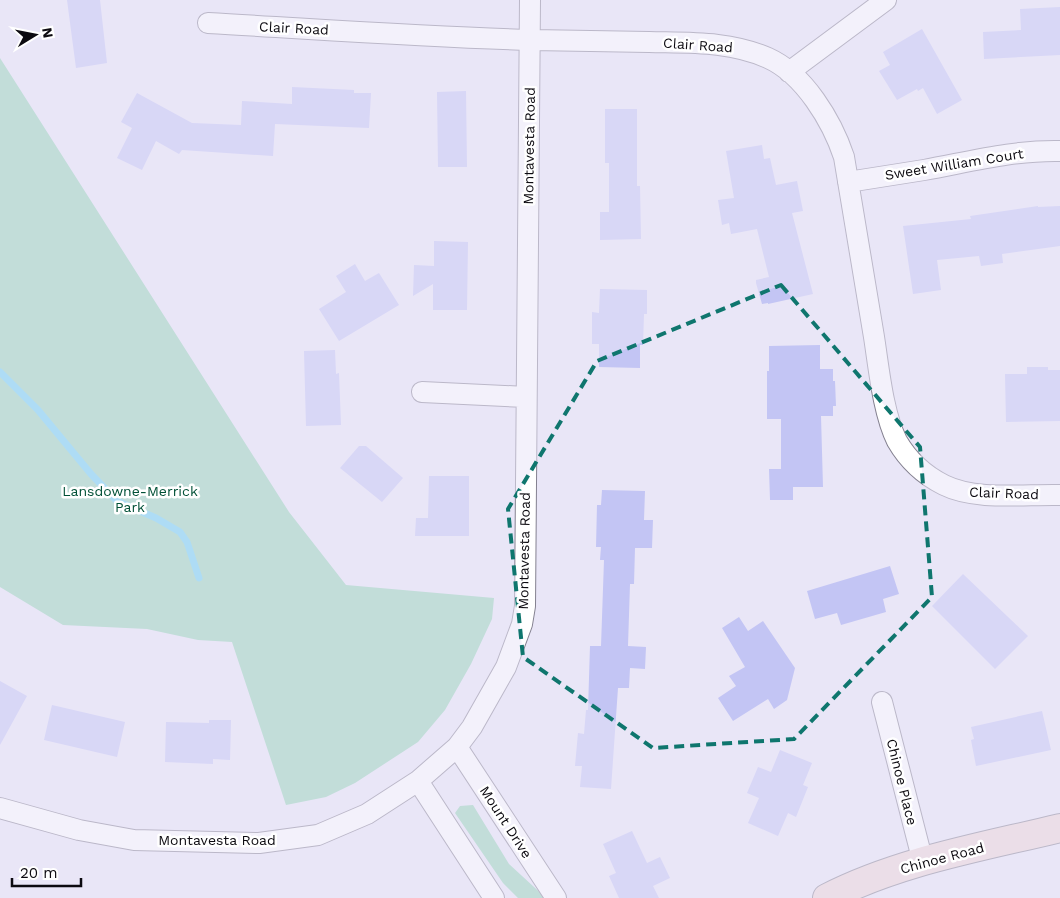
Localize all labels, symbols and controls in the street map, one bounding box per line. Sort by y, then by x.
north arrow [10,10,60,60]
street label: Clair Road [259,18,329,38]
text: N [39,26,57,39]
street label: Clair Road [663,35,733,55]
street label: Montavesta Road [520,87,538,205]
street label: Sweet William Court [884,145,1025,183]
park label: Lansdowne-Merrick Park [62,483,198,515]
street label: Clair Road [969,484,1039,502]
street label: Montavesta Road [515,492,533,610]
street label: Chinoe Place [884,737,920,827]
street label: Mount Drive [477,783,535,861]
street label: Montavesta Road [158,832,276,848]
street label: Chinoe Road [898,839,986,877]
scale bar [12,856,81,888]
text: 20 m [20,864,58,882]

